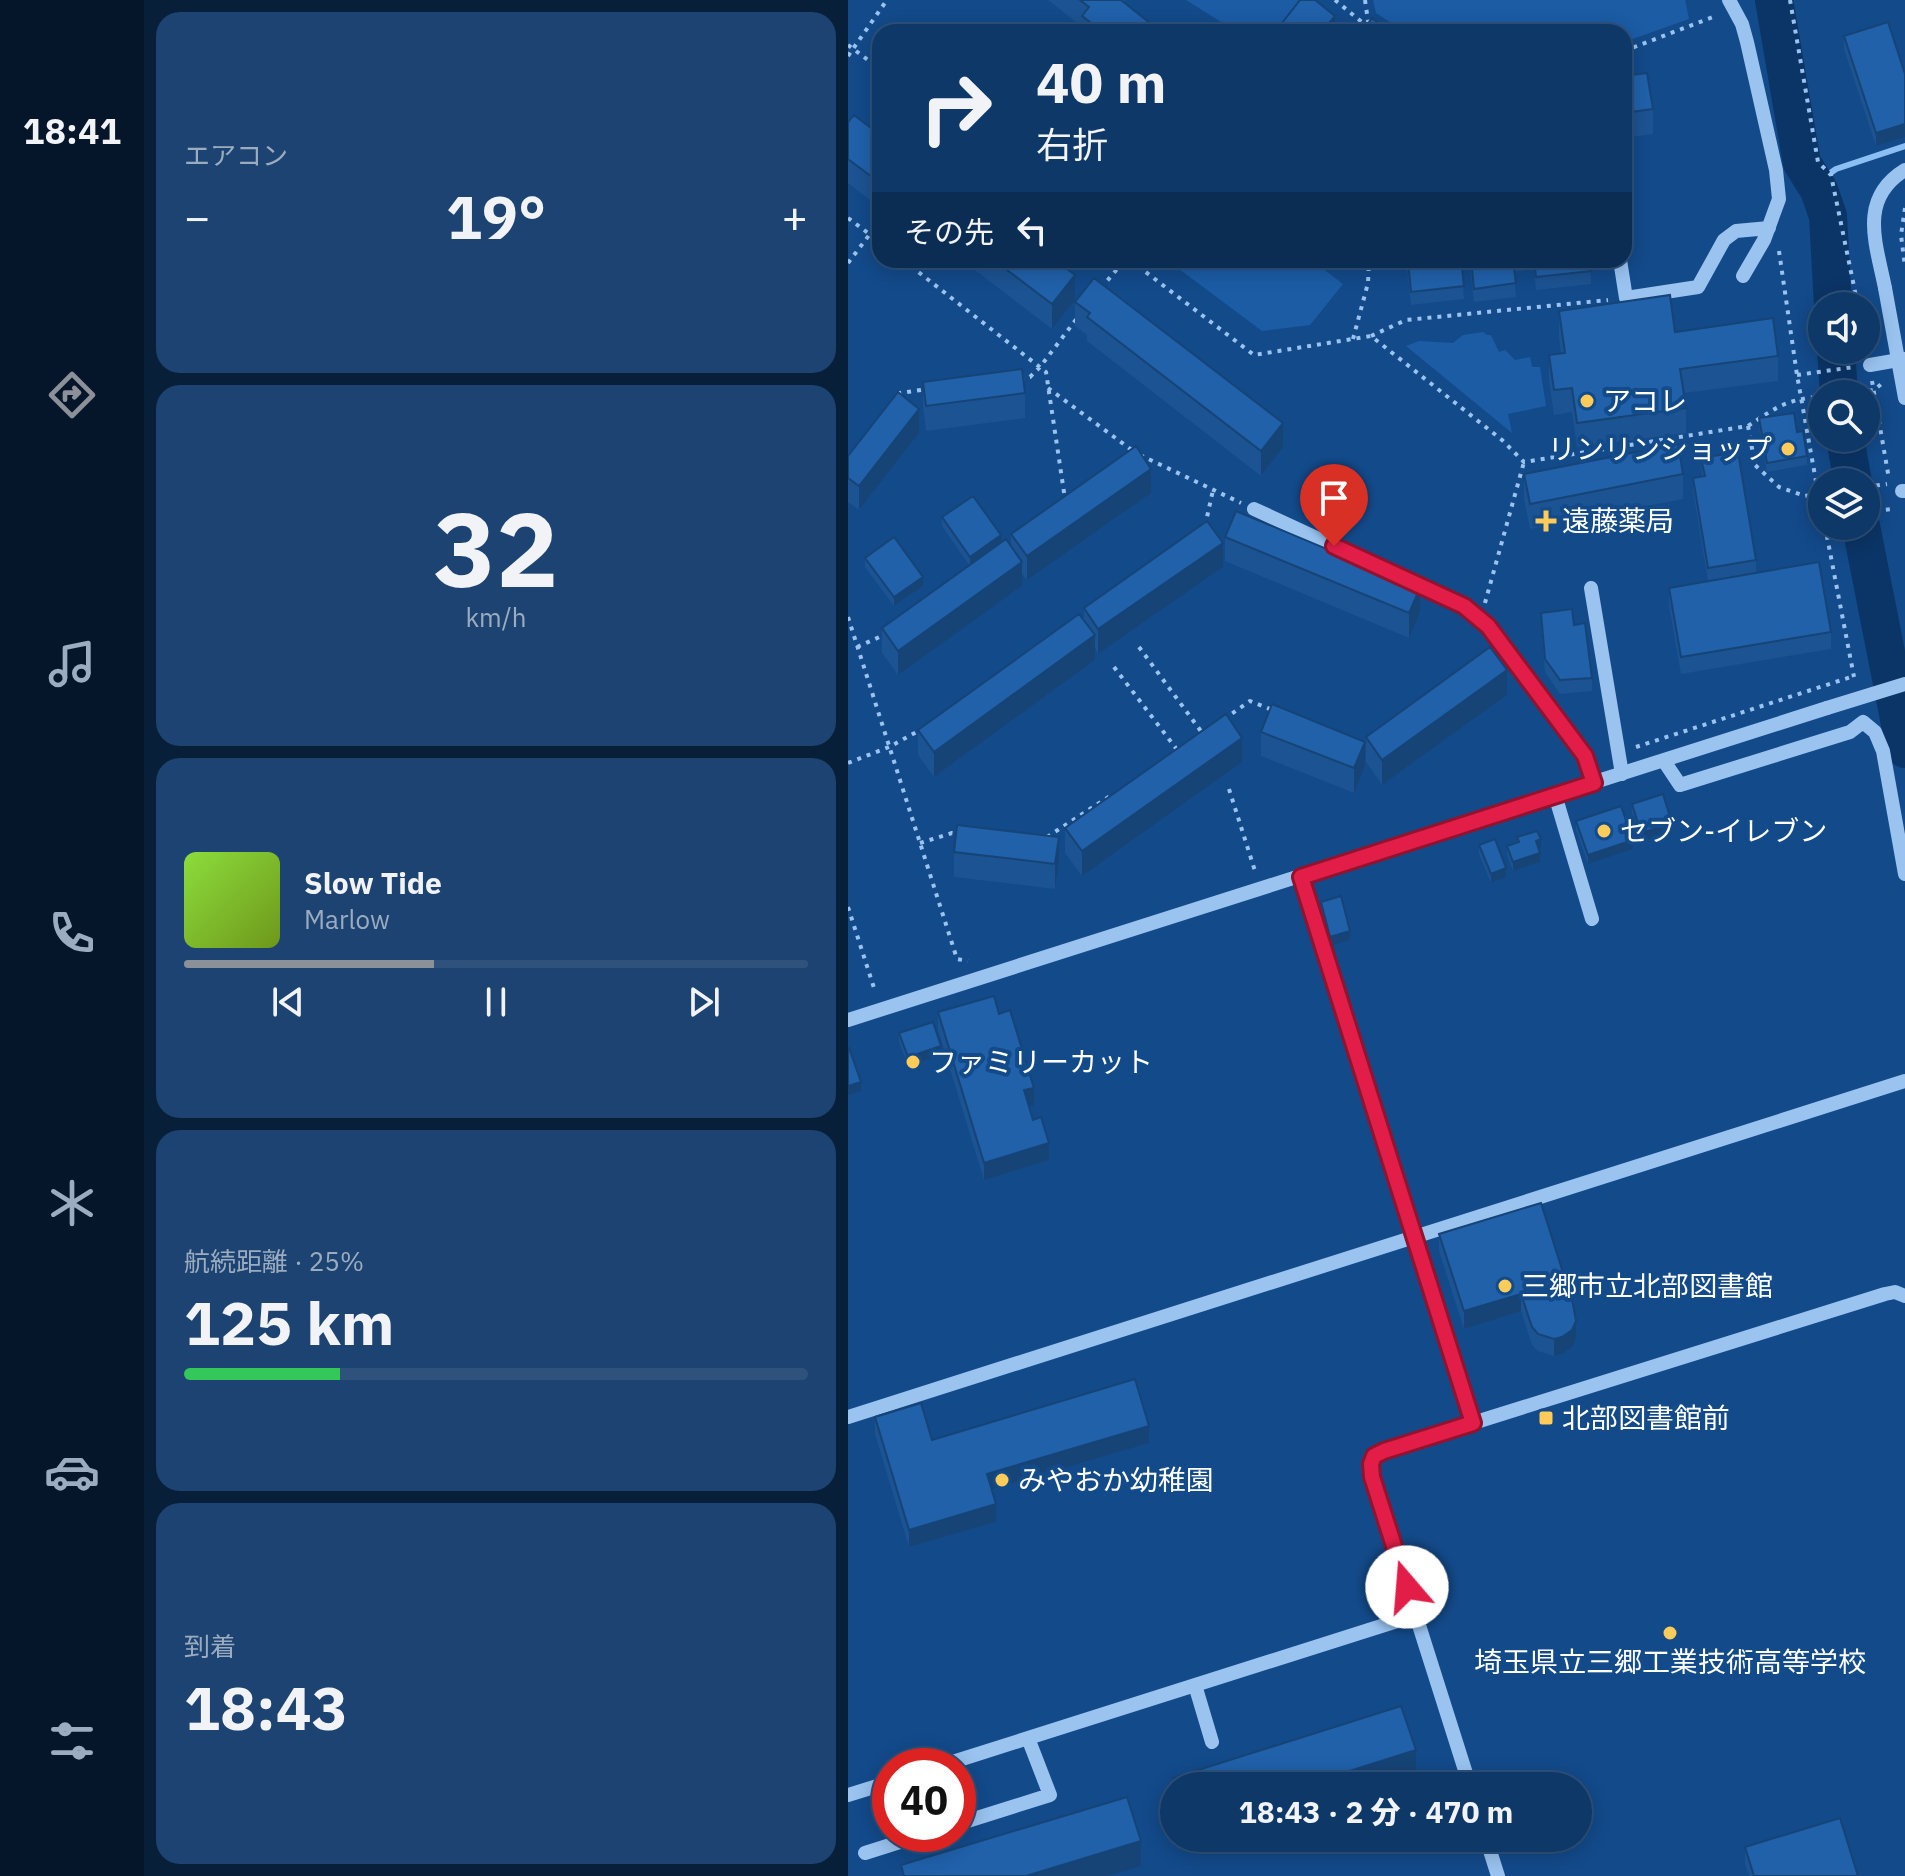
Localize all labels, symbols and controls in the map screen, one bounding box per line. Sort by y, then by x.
text: 40 m [1036,46,1166,118]
icon: right [904,56,1008,160]
text: 18:41 [23,107,121,154]
text: 右折 [1036,121,1108,168]
text: エアコン [184,138,288,172]
text: 19° [446,177,546,256]
text: − [184,188,210,245]
text: + [782,188,808,245]
icon: left [1010,208,1054,252]
text: その先 [904,212,994,251]
map controls [1808,292,1880,540]
button: sound [1808,292,1880,364]
icon: directions [44,367,100,423]
button: search [1808,380,1880,452]
place label: アコレ [1603,382,1687,419]
marker: アコレ [1578,392,1596,410]
place label: リンリンショップ [1548,430,1772,467]
marker: リンリンショップ [1779,440,1797,458]
pin [1300,464,1368,546]
button: layers [1808,468,1880,540]
icon: arrive [1312,476,1356,520]
text: 32 [434,480,558,616]
place label: 遠藤薬局 [1562,502,1674,539]
marker: 遠藤薬局 [1537,512,1555,530]
text: km/h [465,600,527,634]
icon: music [44,636,100,692]
place label: セブン-イレブン [1620,812,1827,849]
marker: セブン-イレブン [1595,822,1613,840]
text: Slow Tide [304,863,442,902]
text: Marlow [304,902,390,936]
icon: phone [44,905,100,961]
icon: previous [266,980,310,1024]
icon: pause [474,980,518,1024]
icon: next [682,980,726,1024]
place label: ファミリーカット [929,1043,1153,1080]
marker: ファミリーカット [904,1053,922,1071]
icon: climate [44,1175,100,1231]
text: 航続距離 · 25% [184,1244,364,1278]
place label: 三郷市立北部図書館 [1521,1267,1773,1304]
marker: 三郷市立北部図書館 [1496,1277,1514,1295]
text: 125 km [184,1283,394,1362]
place label: 北部図書館前 [1562,1399,1730,1436]
marker: 北部図書館前 [1537,1409,1555,1427]
icon: car [44,1444,100,1500]
place label: みやおか幼稚園 [1018,1461,1214,1498]
marker: みやおか幼稚園 [993,1471,1011,1489]
position arrow [1365,1545,1449,1629]
marker: 埼玉県立三郷工業技術高等学校 [1661,1624,1679,1642]
text: 到着 [184,1629,236,1663]
place label: 埼玉県立三郷工業技術高等学校 [1474,1643,1866,1680]
text: 18:43 [184,1668,348,1747]
icon: filters [44,1713,100,1769]
speed limit sign: 40 [872,1748,976,1852]
text: 18:43 · 2 分 · 470 m [1239,1792,1513,1831]

